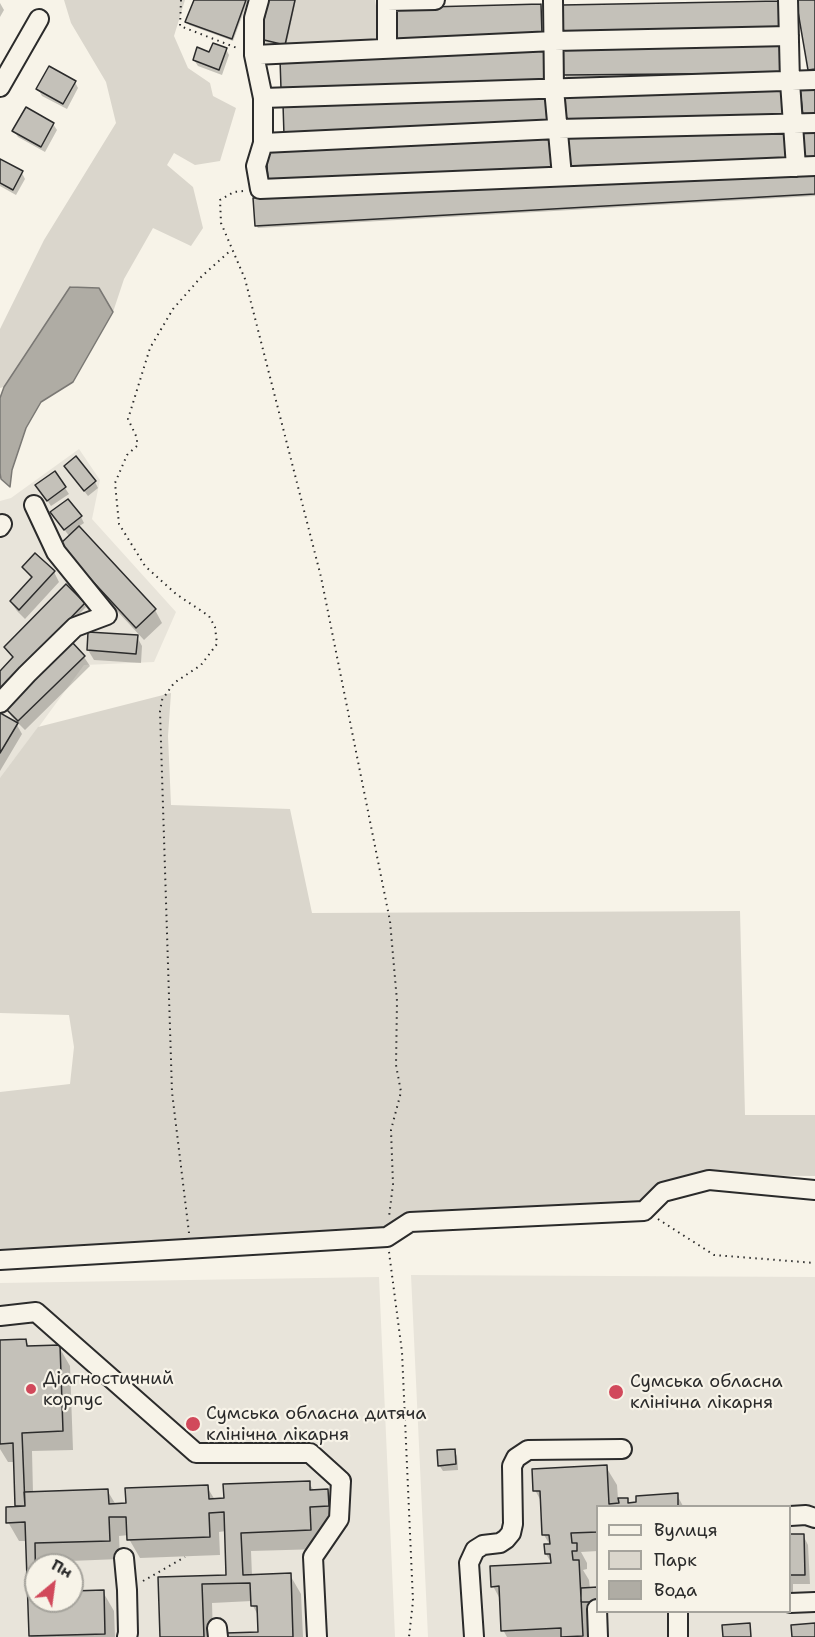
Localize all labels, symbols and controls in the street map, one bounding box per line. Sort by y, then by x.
place label: Діагностичний корпус [43,1368,174,1410]
place label: Сумська обласна клінічна лікарня [630,1371,783,1414]
marker: Діагностичний корпус [24,1382,38,1396]
marker: Сумська обласна клінічна лікарня [607,1383,625,1401]
place label: Сумська обласна дитяча клінічна лікарня [206,1403,426,1446]
marker: Сумська обласна дитяча клінічна лікарня [184,1415,202,1433]
legend [596,1505,791,1613]
text: Вулиця [654,1518,718,1542]
text: Парк [654,1548,697,1572]
north arrow [24,1553,84,1613]
text: Пн [48,1554,76,1583]
text: Вода [654,1578,697,1602]

